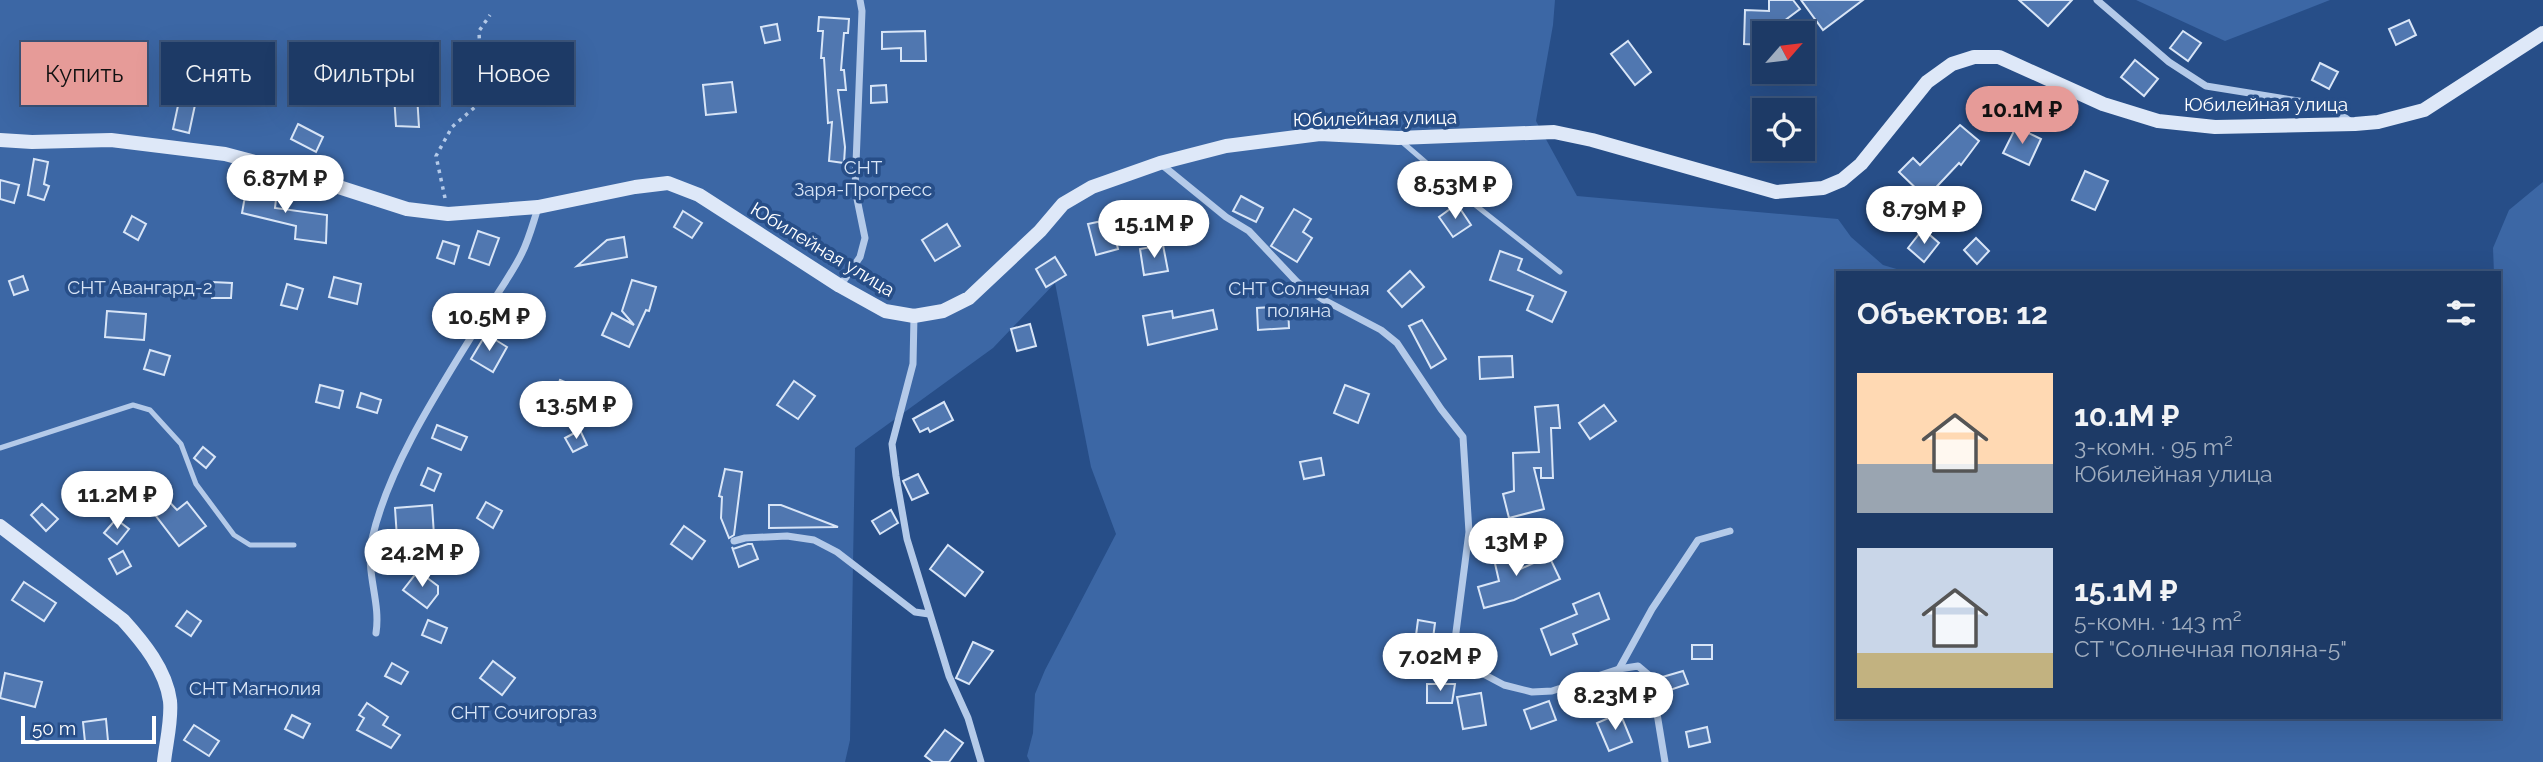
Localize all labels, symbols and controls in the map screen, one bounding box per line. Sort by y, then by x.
north arrow [1752,21,1815,84]
map controls [1752,21,1815,161]
chip: Купить [21,42,147,105]
chip: Снять [161,42,275,105]
chip: Фильтры [289,42,439,105]
chip: Новое [453,42,574,105]
pin: 10.1M ₽ [1957,86,2087,146]
street label: Юбилейная улица [2184,93,2348,115]
text: 10.1M ₽ [1982,95,2062,122]
button: locate [1752,98,1815,161]
street label: Юбилейная улица [1293,106,1457,130]
pin: 6.87M ₽ [220,156,350,215]
park label: СНТ Заря-Прогресс [794,156,932,200]
pin: 8.53M ₽ [1390,162,1520,221]
text: 6.87M ₽ [243,164,327,191]
text: 8.53M ₽ [1413,170,1497,197]
pin: 8.79M ₽ [1859,187,1989,246]
text: 8.79M ₽ [1882,195,1966,222]
street label: Юбилейная улица [747,197,899,301]
pin: 15.1M ₽ [1089,201,1219,260]
text: 15.1M ₽ [1114,209,1194,236]
park label: СНТ Авангард-2 [67,276,213,298]
park label: СНТ Солнечная поляна [1228,277,1370,321]
pin: 10.5M ₽ [424,294,554,353]
icon: filters [2442,294,2480,332]
text: Объектов: 12 [1857,296,2048,331]
text: 10.5M ₽ [448,302,530,329]
pin: 13.5M ₽ [511,382,641,441]
text: 13.5M ₽ [536,390,616,417]
text: 10.1M ₽ [2074,398,2179,433]
icon: home [1913,401,1997,485]
text: 3-комн. · 95 m² [2074,433,2233,460]
text: Юбилейная улица [2074,460,2273,487]
pin: 11.2M ₽ [52,472,182,531]
text: 11.2M ₽ [77,480,157,507]
pin: 13M ₽ [1467,518,1565,578]
text: 13M ₽ [1485,527,1547,554]
pin: 24.2M ₽ [357,530,487,589]
text: 24.2M ₽ [380,538,464,565]
text: 15.1M ₽ [2074,573,2178,608]
icon: home [1913,576,1997,660]
text: 5-комн. · 143 m² [2074,608,2242,635]
pin: 7.02M ₽ [1375,634,1505,693]
text: СТ "Солнечная поляна-5" [2074,635,2347,662]
text: 7.02M ₽ [1399,642,1481,669]
pin: 8.23M ₽ [1550,672,1680,732]
park label: СНТ Магнолия [189,677,321,699]
text: 8.23M ₽ [1573,681,1657,708]
park label: СНТ Сочигоргаз [451,701,597,723]
scale bar [21,713,156,745]
text: 50 m [32,717,76,739]

